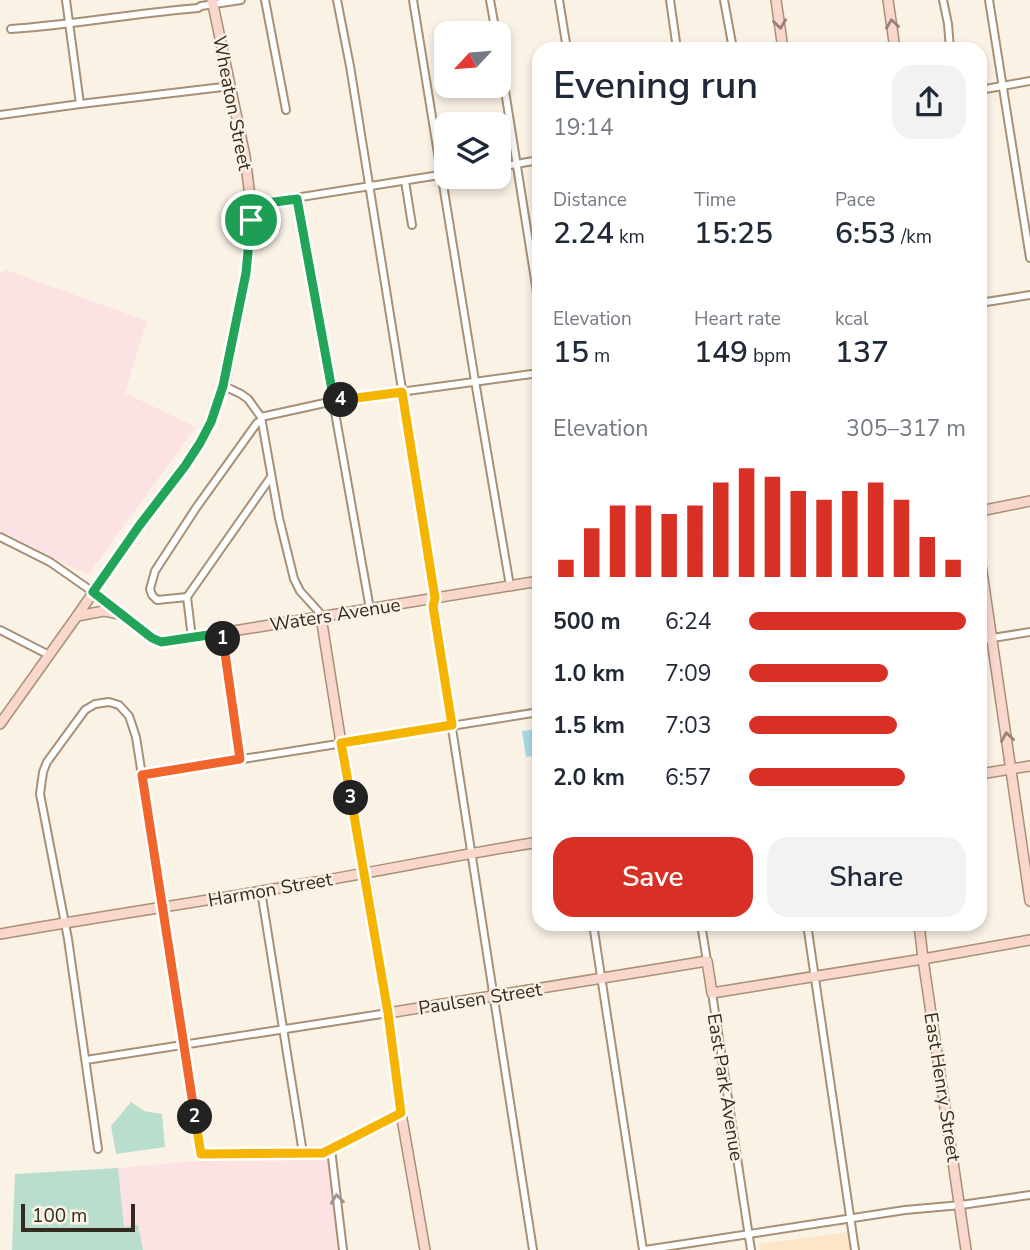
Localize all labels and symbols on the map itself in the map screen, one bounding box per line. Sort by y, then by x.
one-way arrow [772,19,787,30]
one-way arrow [884,19,899,30]
north arrow [434,21,511,98]
street label: Wheaton Street [206,34,258,173]
pin [221,190,281,250]
pin: 4 [324,382,358,418]
street label: Waters Avenue [268,592,402,638]
pin: 1 [206,622,241,656]
one-way arrow [999,731,1014,743]
pin: 3 [334,780,368,816]
street label: Harmon Street [206,866,335,914]
street label: Paulsen Street [417,976,544,1022]
street label: East Henry Street [917,1011,967,1164]
street label: East Park Avenue [701,1012,750,1163]
pin: 2 [178,1100,212,1134]
one-way arrow [330,1194,345,1205]
scale bar [21,1201,135,1233]

